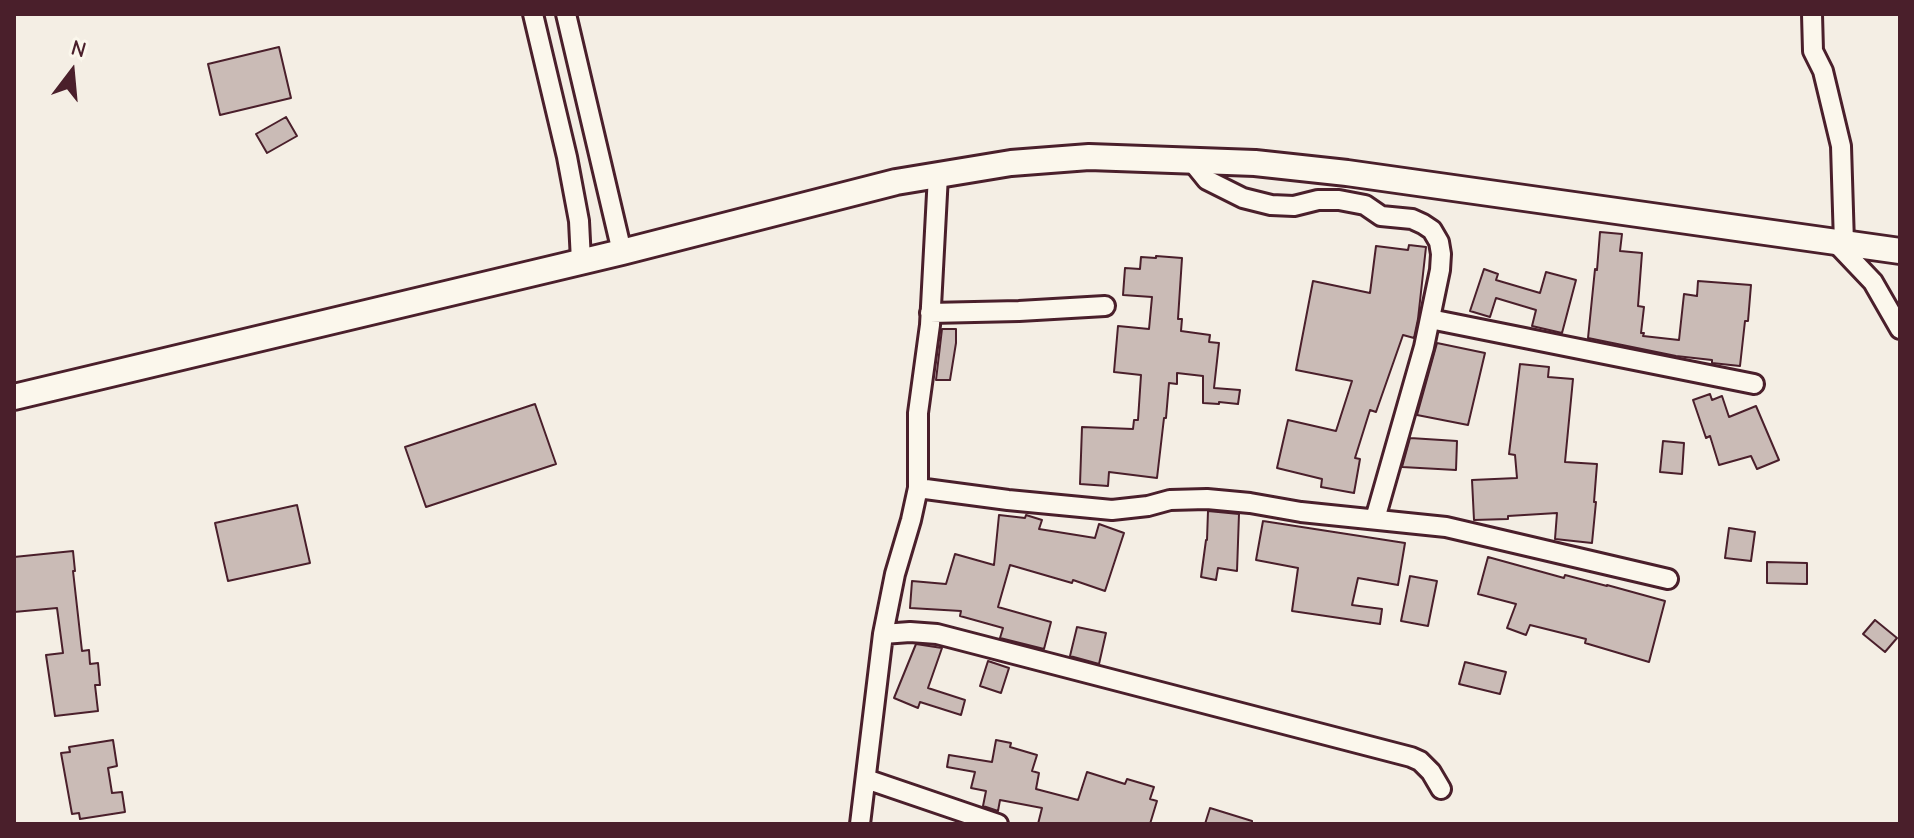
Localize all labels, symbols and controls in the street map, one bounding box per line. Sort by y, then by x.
north arrow [32,32,112,112]
text: N [68,34,89,63]

